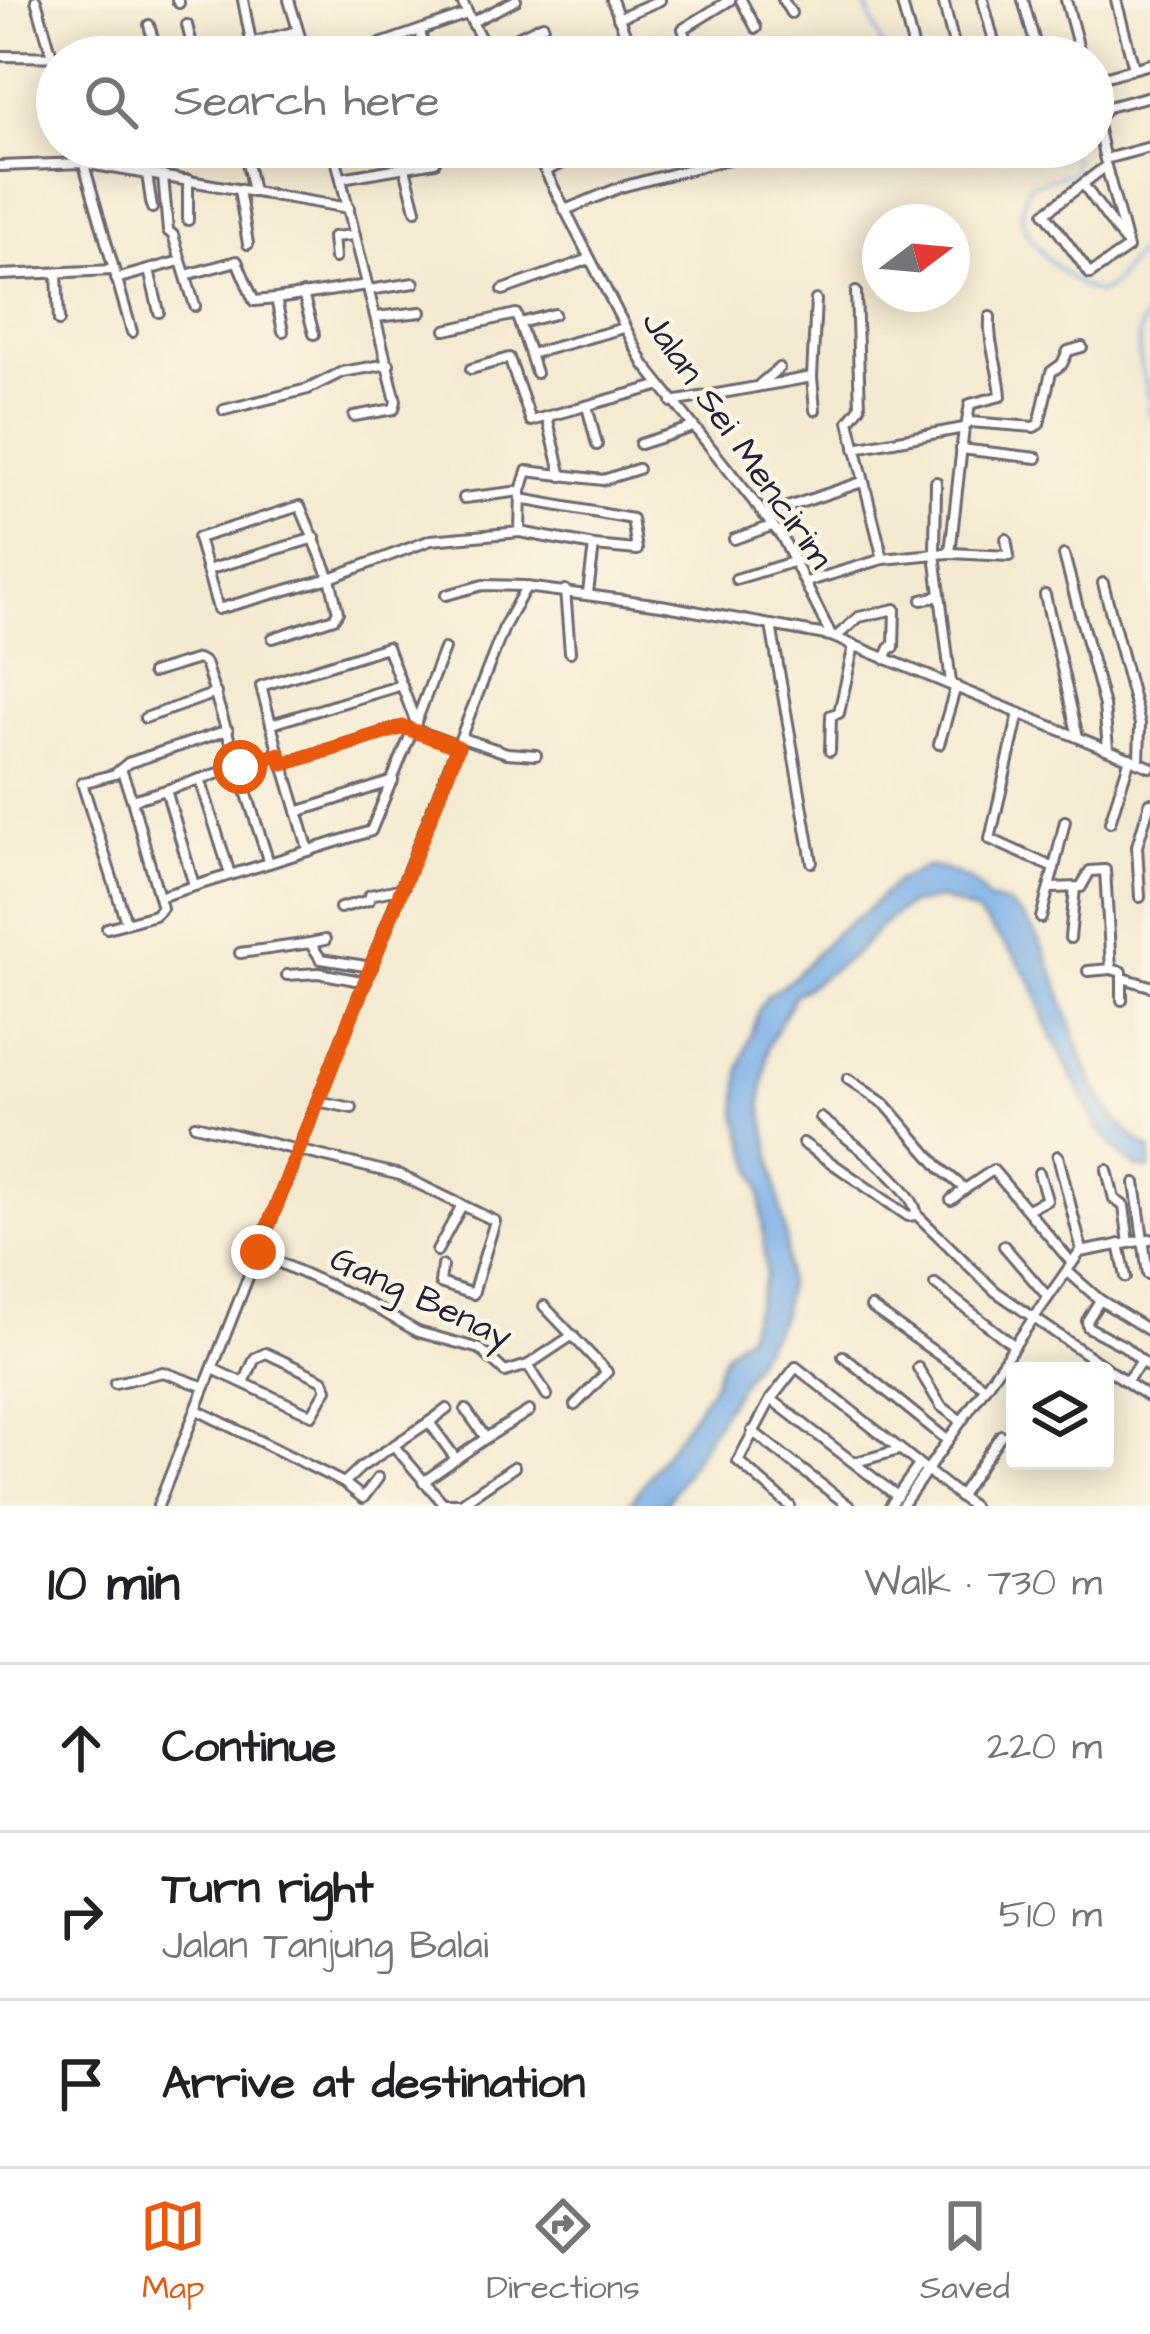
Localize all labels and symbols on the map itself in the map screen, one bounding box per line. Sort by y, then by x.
north arrow [862,204,970,312]
street label: Jalan Sei Mencirim [629,300,845,580]
route start [213,740,267,794]
route end [231,1225,285,1279]
street label: Gang Benay [321,1234,521,1363]

